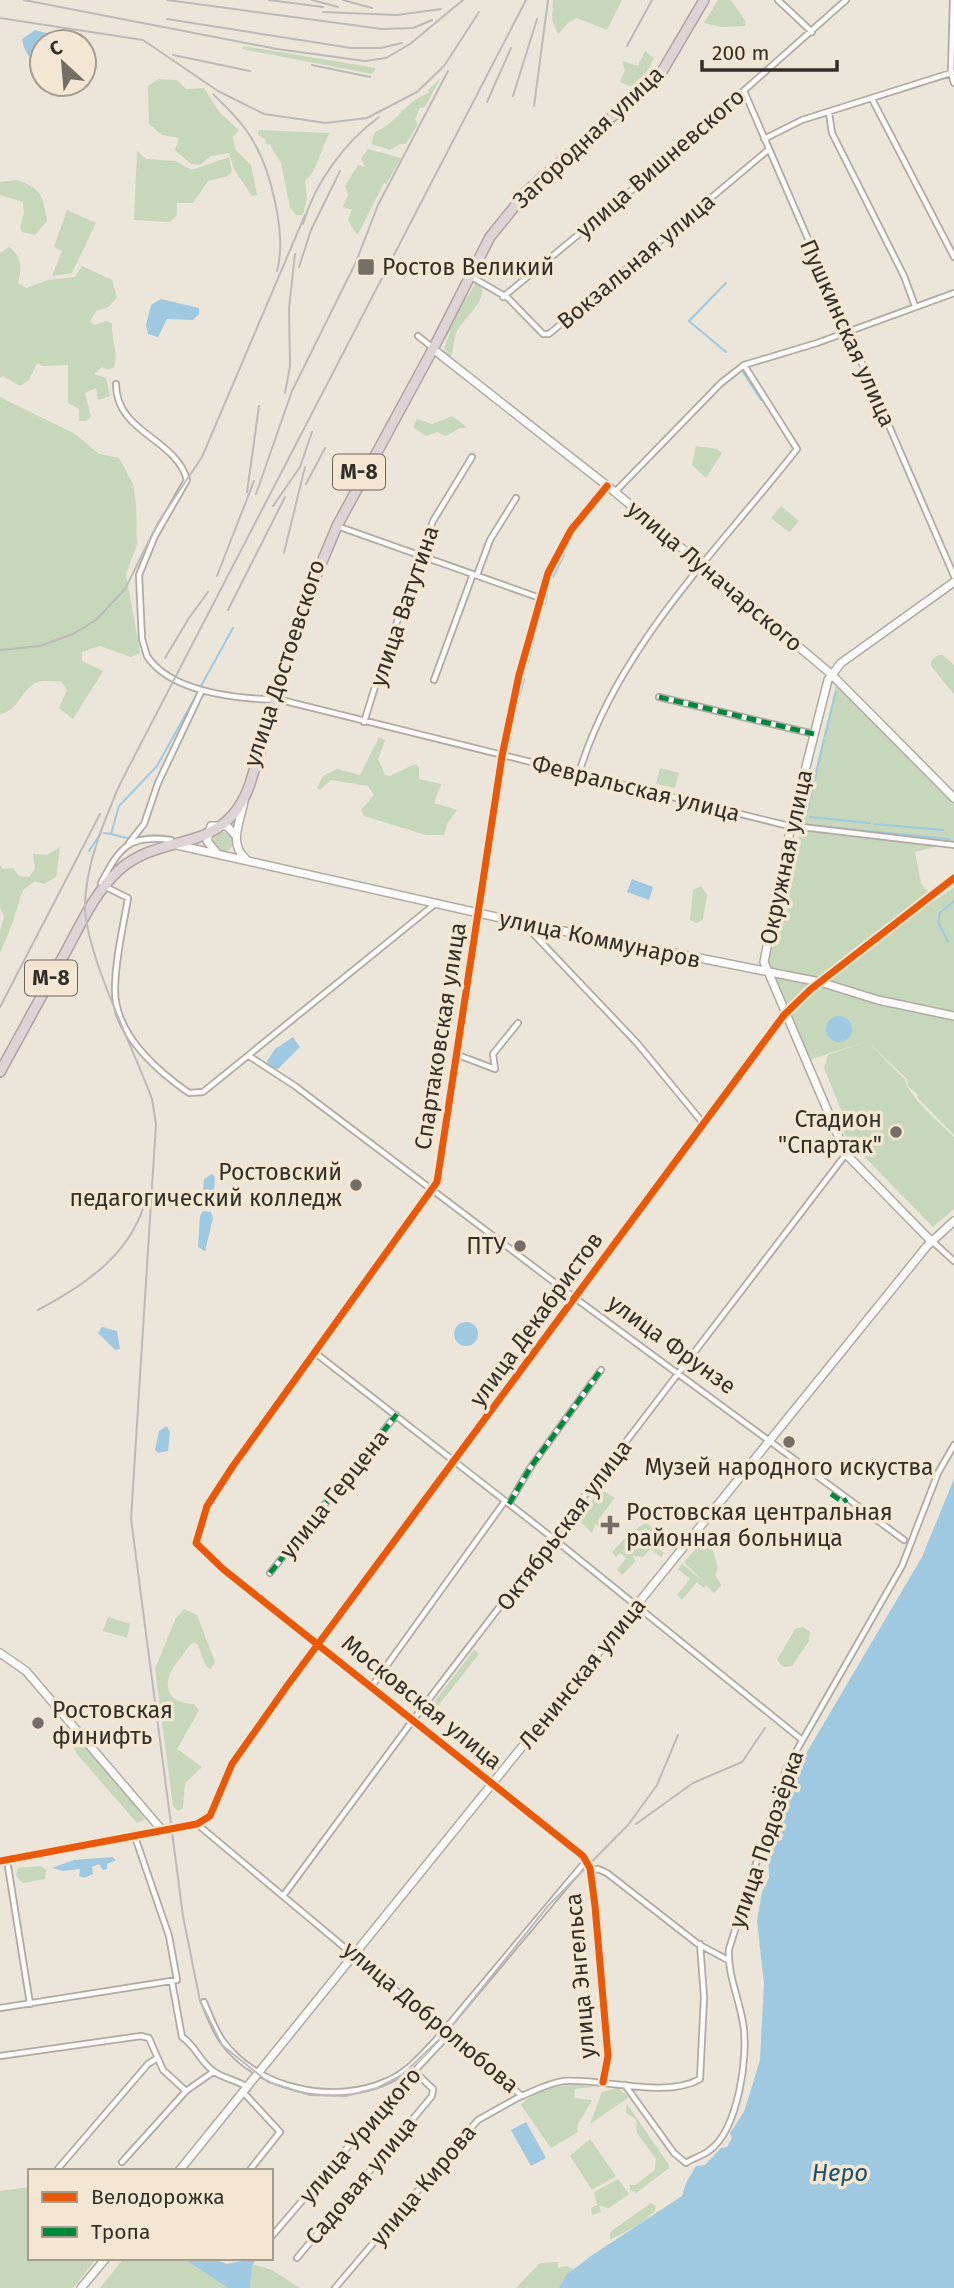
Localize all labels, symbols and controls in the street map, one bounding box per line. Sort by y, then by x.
north arrow [28,28,98,98]
scale bar [702,28,837,72]
text: С [46,35,66,61]
text: 200 m [712,40,769,66]
street label: Загородная улица [507,60,669,214]
street label: улица Вишневского [570,82,750,244]
street label: Вокзальная улица [551,187,721,335]
street label: Пушкинская улица [794,235,902,431]
place label: Ростов Великий [382,253,554,281]
marker: Ростов Великий [356,257,376,277]
road number: М-8 [333,454,385,490]
street label: улица Луначарского [622,494,808,658]
street label: улица Ватутина [363,522,445,690]
street label: улица Достоевского [237,556,331,770]
street label: Февральская улица [529,749,743,827]
street label: Окружная улица [754,767,818,947]
street label: улица Коммунаров [497,904,703,974]
street label: Спартаковская улица [408,920,472,1152]
road number: М-8 [25,960,77,996]
place label: Стадион "Спартак" [778,1105,882,1159]
marker: Стадион "Спартак" [888,1124,904,1140]
place label: Ростовский педагогический колледж [69,1158,342,1212]
marker: Ростовский педагогический колледж [348,1177,364,1193]
street label: улица Декабристов [463,1226,609,1412]
place label: ПТУ [466,1232,507,1260]
marker: ПТУ [512,1238,528,1254]
street label: улица Фрунзе [602,1288,742,1400]
street label: улица Герцена [274,1424,394,1564]
street label: Октябрьская улица [490,1434,638,1616]
marker: Музей народного искуства [781,1434,797,1450]
place label: Музей народного искуства [644,1453,934,1481]
place label: Ростовская центральная районная больница [626,1498,893,1552]
marker: Ростовская центральная районная больница [600,1515,620,1535]
street label: Ленинская улица [512,1592,652,1754]
street label: Московская улица [336,1629,508,1775]
place label: Ростовская финифть [52,1696,173,1750]
marker: Ростовская финифть [30,1715,46,1731]
street label: улица Подозёрка [722,1746,810,1932]
street label: улица Энгельса [559,1892,601,2060]
street label: улица Добролюбова [337,1935,525,2099]
street label: улица Урицкого [293,2061,427,2209]
street label: Садовая улица [299,2110,423,2250]
street label: улица Кирова [364,2119,482,2251]
water label: Неро [812,2159,868,2187]
legend [28,2169,273,2260]
text: Велодорожка [91,2184,225,2210]
text: Тропа [91,2219,150,2245]

